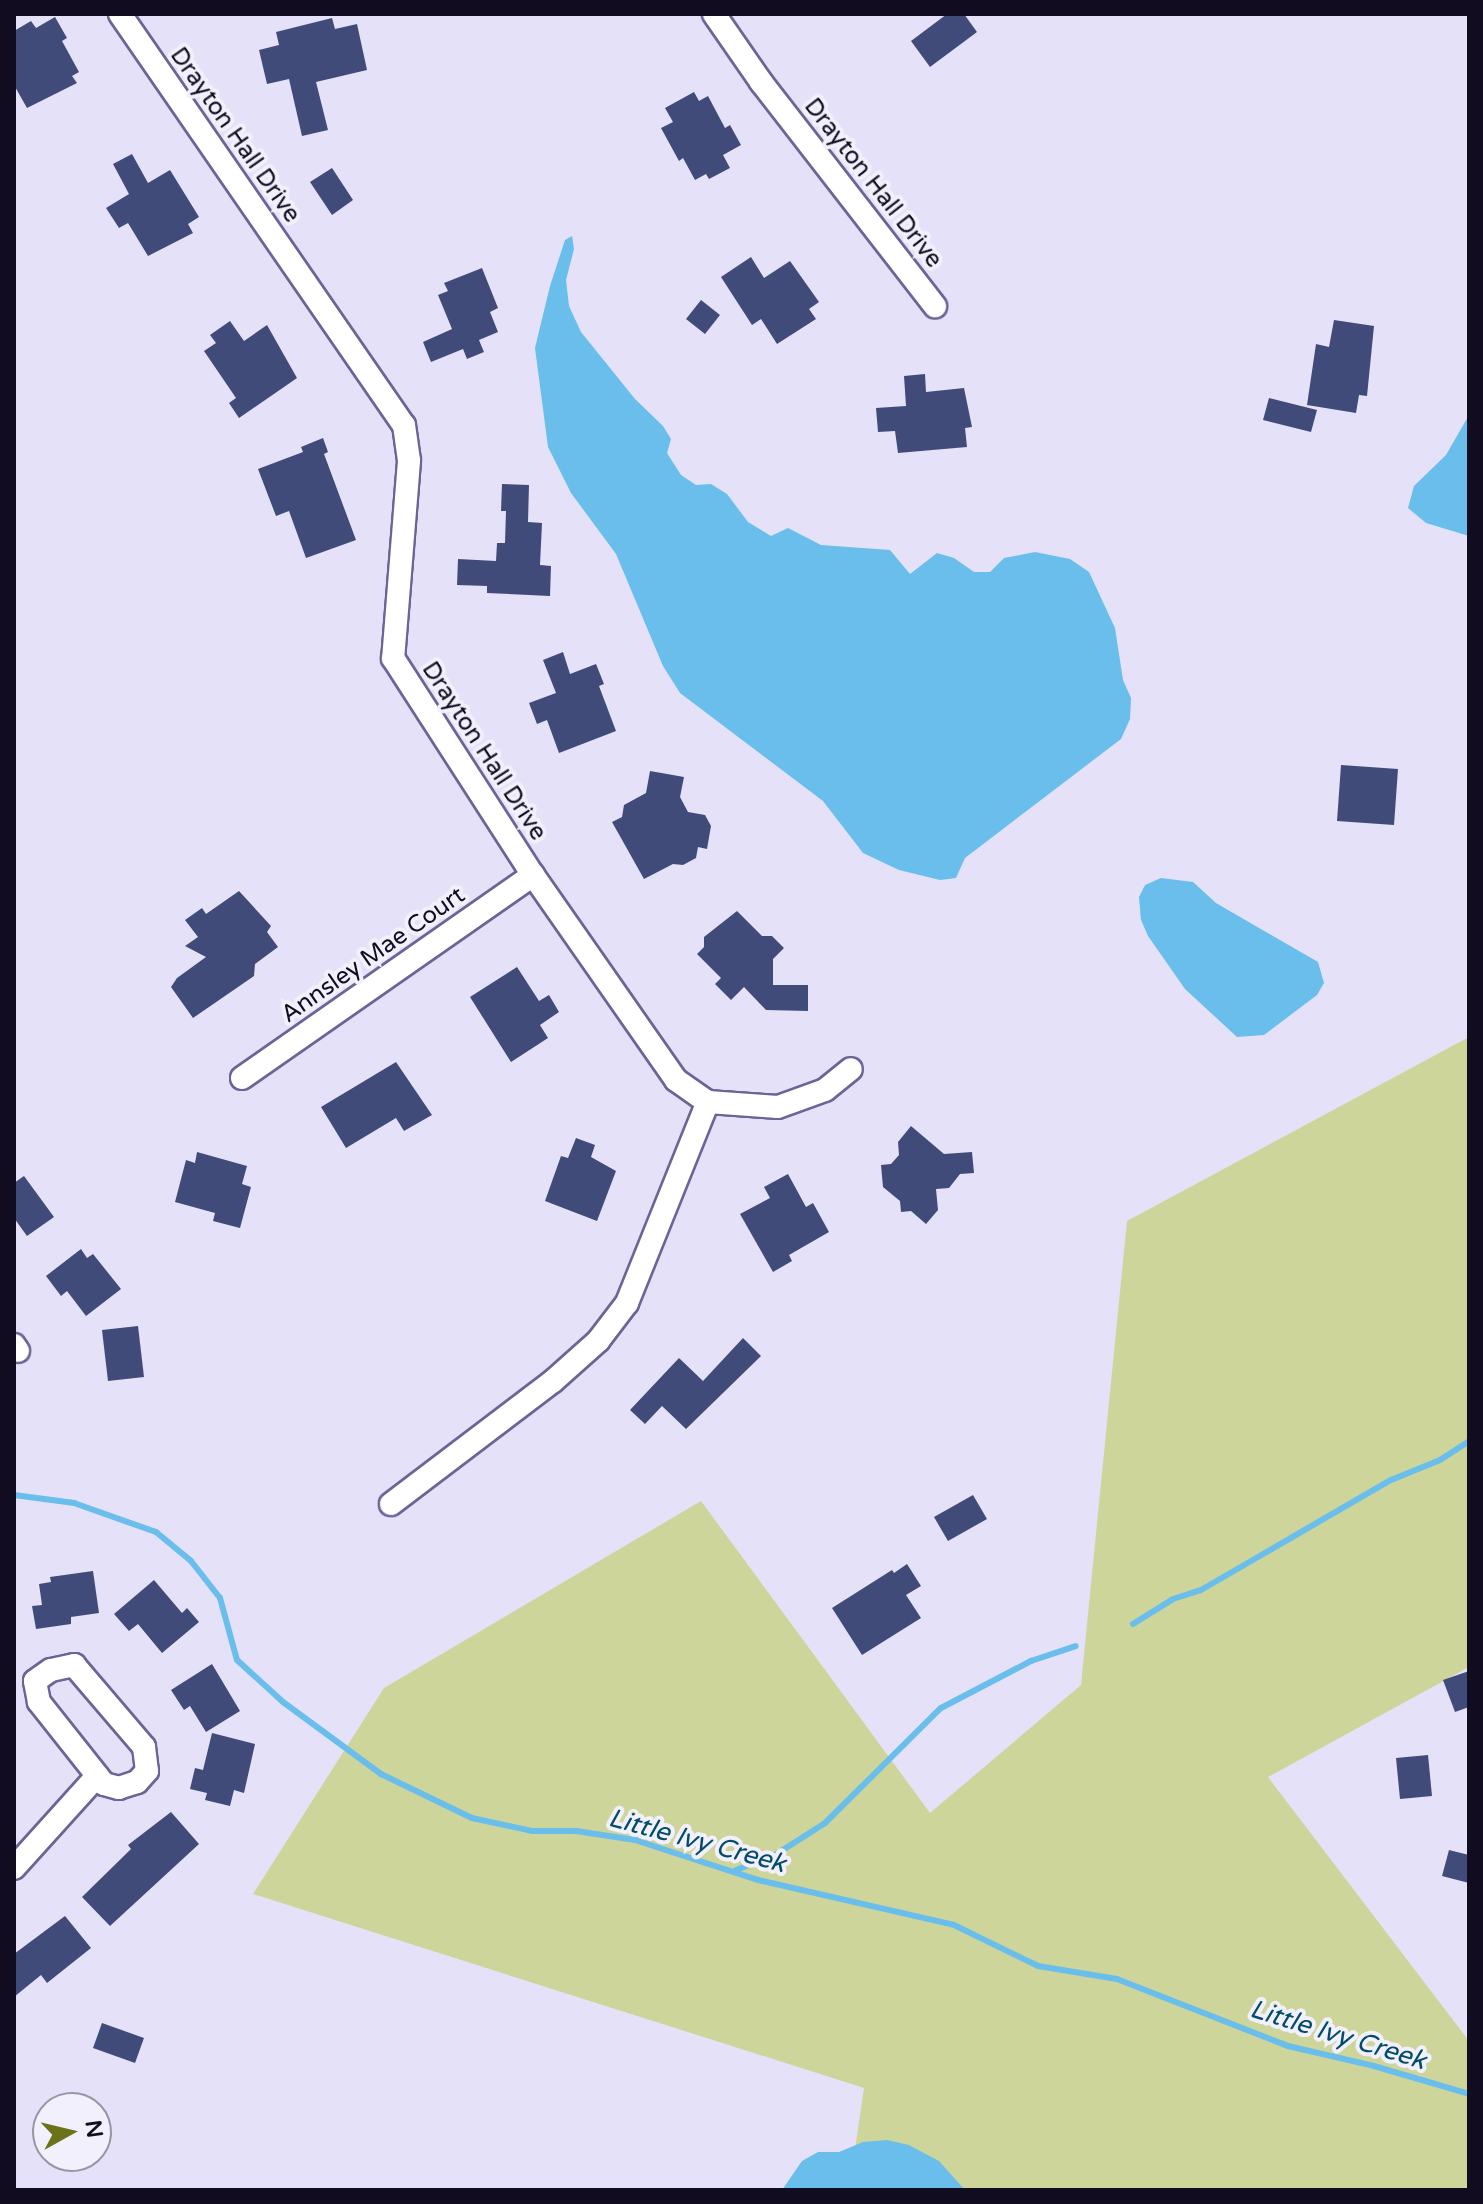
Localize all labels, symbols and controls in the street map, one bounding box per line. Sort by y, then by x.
street label: Drayton Hall Drive [164,42,306,228]
street label: Drayton Hall Drive [798,93,948,273]
street label: Drayton Hall Drive [416,656,552,846]
street label: Annsley Mae Court [276,881,470,1029]
water label: Little Ivy Creek [605,1802,789,1880]
water label: Little Ivy Creek [1246,1993,1430,2077]
north arrow [32,2092,112,2172]
text: N [80,2118,108,2139]

